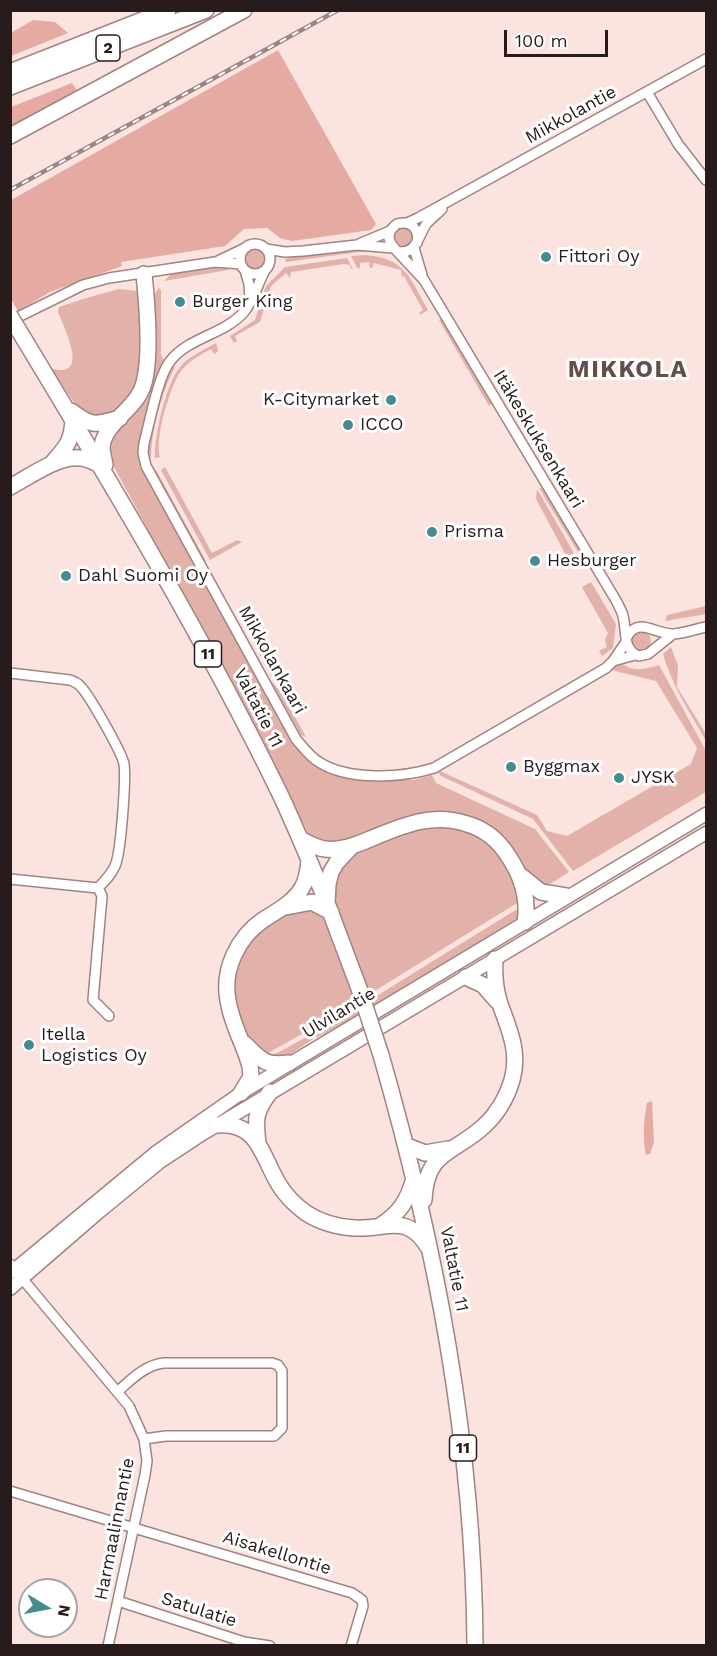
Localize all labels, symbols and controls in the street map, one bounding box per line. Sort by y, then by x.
scale bar [507,18,610,56]
text: 100 m [515,30,568,51]
road number: 2 [96,35,120,61]
street label: Mikkolantie [522,81,620,149]
place label: Fittori Oy [558,246,639,268]
marker: Fittori Oy [539,250,553,264]
place label: Burger King [192,291,293,313]
marker: Burger King [173,295,187,309]
district label: MIKKOLA [568,356,688,384]
street label: Itäkeskuksenkaari [488,366,588,512]
place label: K-Citymarket [263,389,379,411]
marker: K-Citymarket [384,393,398,407]
place label: ICCO [360,414,403,436]
marker: ICCO [341,418,355,432]
place label: Prisma [444,521,504,543]
marker: Prisma [425,525,439,539]
place label: Hesburger [547,550,637,572]
marker: Hesburger [528,554,542,568]
place label: Dahl Suomi Oy [78,565,208,587]
marker: Dahl Suomi Oy [59,569,73,583]
street label: Mikkolankaari [233,602,311,718]
road number: 11 [194,641,222,667]
street label: Valtatie 11 [229,665,287,751]
place label: Byggmax [523,756,600,778]
marker: Byggmax [504,760,518,774]
place label: JYSK [631,767,674,789]
marker: JYSK [612,771,626,785]
street label: Ulvilantie [299,983,379,1043]
place label: Itella Logistics Oy [41,1024,147,1066]
marker: Itella Logistics Oy [22,1038,36,1052]
street label: Valtatie 11 [435,1225,473,1313]
road number: 11 [450,1435,476,1461]
street label: Harmaalinnantie [91,1456,139,1602]
street label: Aisakellontie [220,1526,334,1580]
north arrow [18,1578,78,1638]
street label: Satulatie [159,1588,239,1632]
text: N [54,1603,75,1618]

